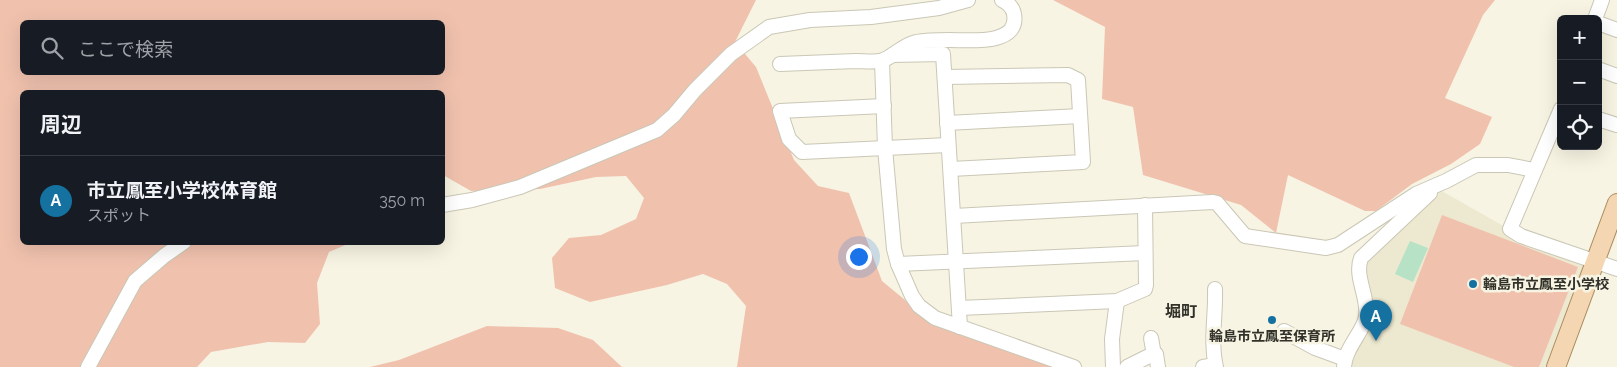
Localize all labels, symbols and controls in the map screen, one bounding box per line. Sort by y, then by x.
map controls [1557,15,1602,150]
button: + [1557,15,1602,60]
search box [20,20,445,75]
icon: search [38,34,66,62]
text: ここで検索 [78,38,173,60]
button: − [1557,60,1602,105]
button: locate [1557,105,1602,150]
text: 周辺 [40,112,82,137]
text: 市立鳳至小学校体育館 [87,179,277,201]
text: A [51,191,61,210]
text: 350 m [379,191,425,210]
text: スポット [87,206,151,225]
your location [846,244,872,270]
place label: 輪島市立鳳至小学校 [1483,276,1609,292]
marker: 輪島市立鳳至小学校 [1467,278,1479,290]
pin: A [1360,300,1392,341]
district label: 堀町 [1165,302,1197,321]
marker: 輪島市立鳳至保育所 [1266,314,1278,326]
place label: 輪島市立鳳至保育所 [1209,328,1335,344]

